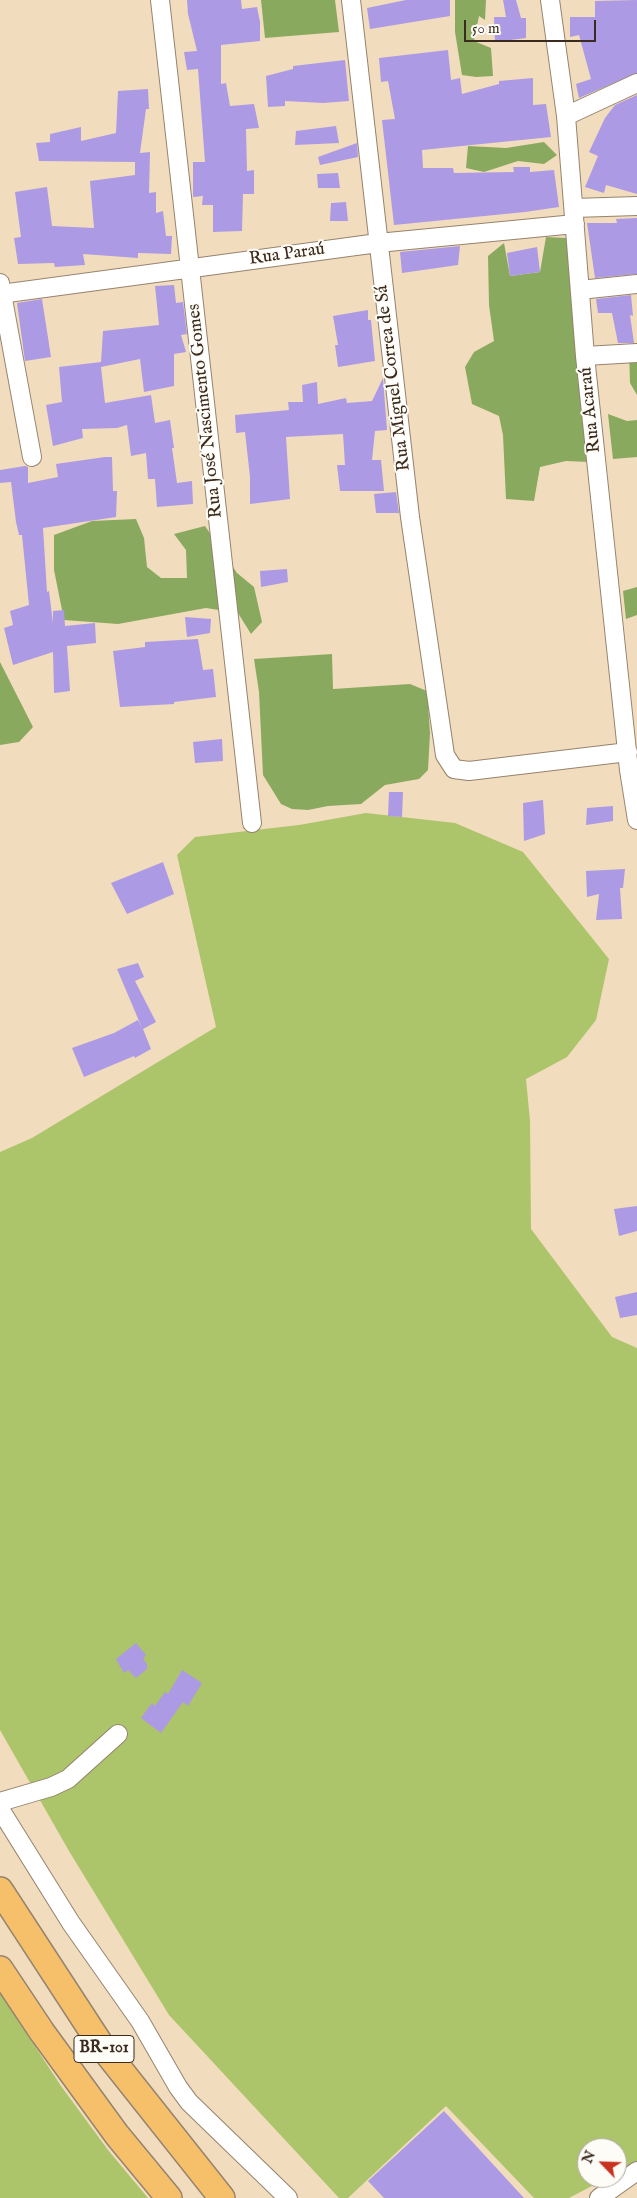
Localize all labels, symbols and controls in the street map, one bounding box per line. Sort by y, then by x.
scale bar [467,10,600,42]
text: 50 m [472,19,500,38]
street label: Rua Paraú [248,239,326,271]
street label: Rua Miguel Correa de Sá [372,284,416,472]
street label: Rua José Nascimento Gomes [184,303,228,519]
street label: Rua Acaraú [576,366,606,454]
road number: BR-101 [74,2036,134,2062]
north arrow [577,2138,627,2188]
text: N [579,2148,600,2167]

